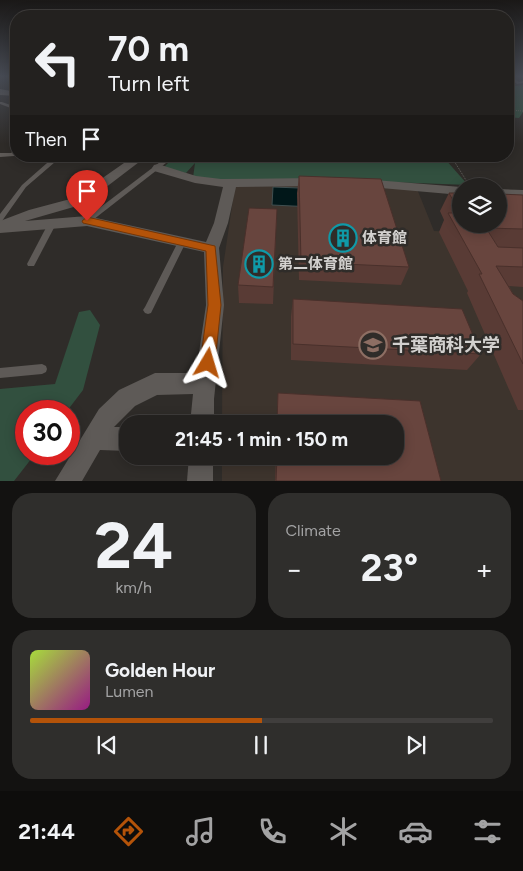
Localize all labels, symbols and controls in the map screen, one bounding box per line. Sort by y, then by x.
text: 70 m [108,28,189,70]
icon: left [25,30,90,95]
text: Turn left [108,70,190,97]
icon: arrive [77,125,105,153]
text: Then [25,128,67,151]
pin [66,170,108,221]
icon: arrive [73,177,101,205]
map controls [452,178,507,233]
button: layers [452,178,507,233]
building icon: 体育館 [328,223,358,253]
place label: 体育館 [362,229,407,247]
building icon: 第二体育館 [244,249,274,279]
place label: 第二体育館 [278,255,353,273]
school or university icon: 千葉商科大学 [358,330,388,360]
place label: 千葉商科大学 [392,334,500,356]
position arrow [181,336,233,388]
speed limit sign: 30 [15,400,80,465]
text: 21:45 · 1 min · 150 m [175,428,348,451]
text: 24 [94,506,173,584]
text: Climate [286,521,341,540]
text: 23° [361,545,418,591]
text: − [286,552,303,586]
text: + [476,552,493,586]
text: km/h [115,578,152,597]
text: Golden Hour [105,659,215,682]
text: Lumen [105,682,154,701]
icon: previous [93,731,121,759]
icon: pause [247,731,275,759]
icon: next [402,731,430,759]
icon: directions [111,814,146,849]
icon: music [183,814,218,849]
icon: phone [255,814,290,849]
icon: climate [326,814,361,849]
icon: car [398,814,433,849]
icon: filters [470,814,505,849]
text: 21:44 [18,818,75,845]

